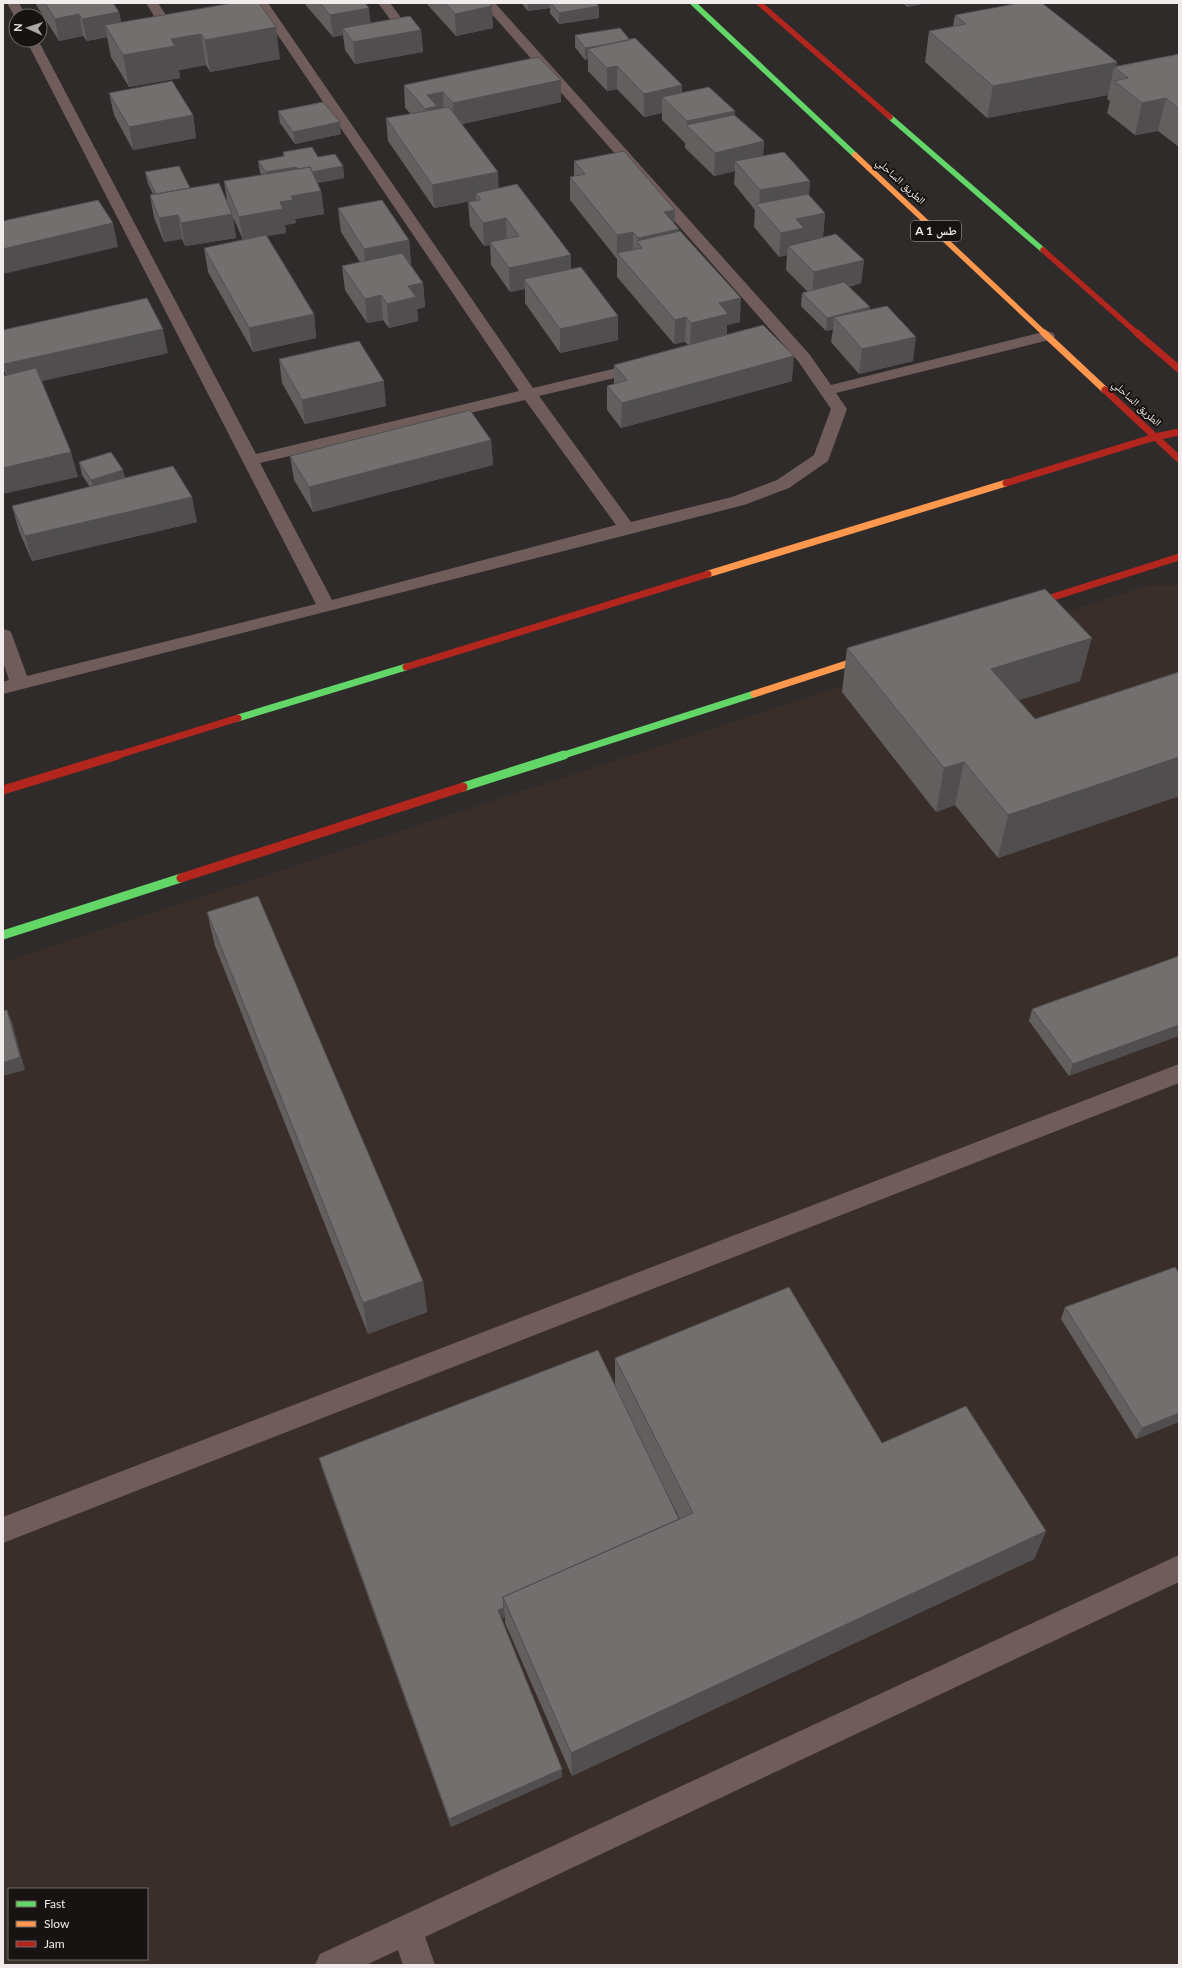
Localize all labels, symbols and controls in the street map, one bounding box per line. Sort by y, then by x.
north arrow [8,8,48,48]
text: N [11,23,24,32]
street label: الطريق الساحلي [872,155,929,209]
road number: A 1 طس [911,221,961,241]
street label: الطريق الساحلي [1108,377,1165,431]
legend [8,1888,148,1960]
text: Fast [44,1896,66,1911]
text: Slow [44,1916,70,1931]
text: Jam [44,1936,65,1951]

